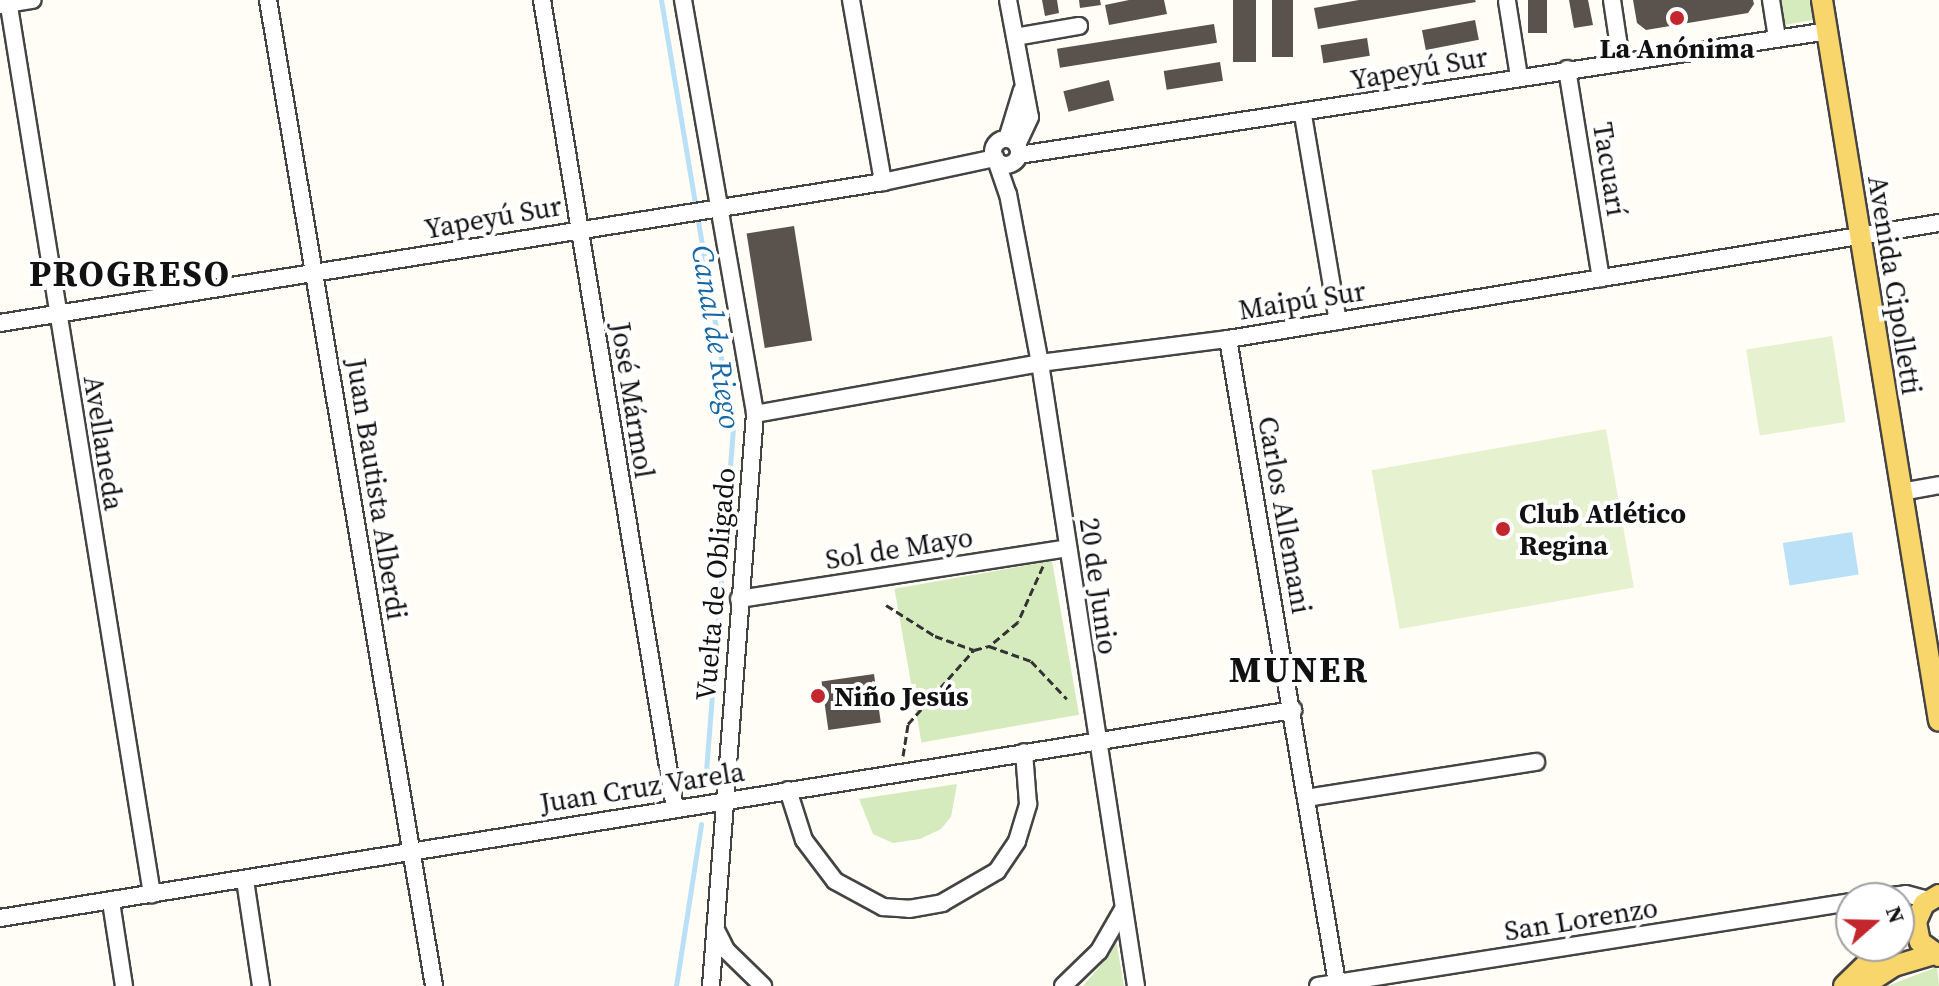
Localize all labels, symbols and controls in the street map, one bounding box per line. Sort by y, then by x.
marker: La Anónima [1668,9,1686,27]
place label: La Anónima [1599,31,1755,65]
street label: Yapeyú Sur [1348,39,1490,97]
street label: Tacuarí [1586,120,1634,218]
street label: Avenida Cipolletti [1861,173,1929,397]
street label: Yapeyú Sur [422,188,564,246]
water label: Canal de Riego [684,243,748,431]
district label: PROGRESO [29,252,231,296]
street label: Maipú Sur [1236,273,1368,327]
street label: José Mármol [604,320,662,480]
street label: Juan Bautista Alberdi [340,356,414,622]
street label: Avellaneda [77,373,131,513]
street label: Carlos Allemani [1251,414,1319,616]
street label: Vuelta de Obligado [688,466,742,702]
place label: Club Atlético Regina [1519,496,1686,562]
street label: 20 de Junio [1073,515,1125,657]
street label: Sol de Mayo [823,520,975,576]
marker: Club Atlético Regina [1494,520,1512,538]
district label: MUNER [1229,648,1369,692]
place label: Niño Jesús [834,679,969,713]
marker: Niño Jesús [809,687,827,705]
street label: Juan Cruz Varela [537,754,747,820]
north arrow [1835,882,1915,962]
street label: San Lorenzo [1502,890,1660,948]
text: N [1879,902,1913,927]

